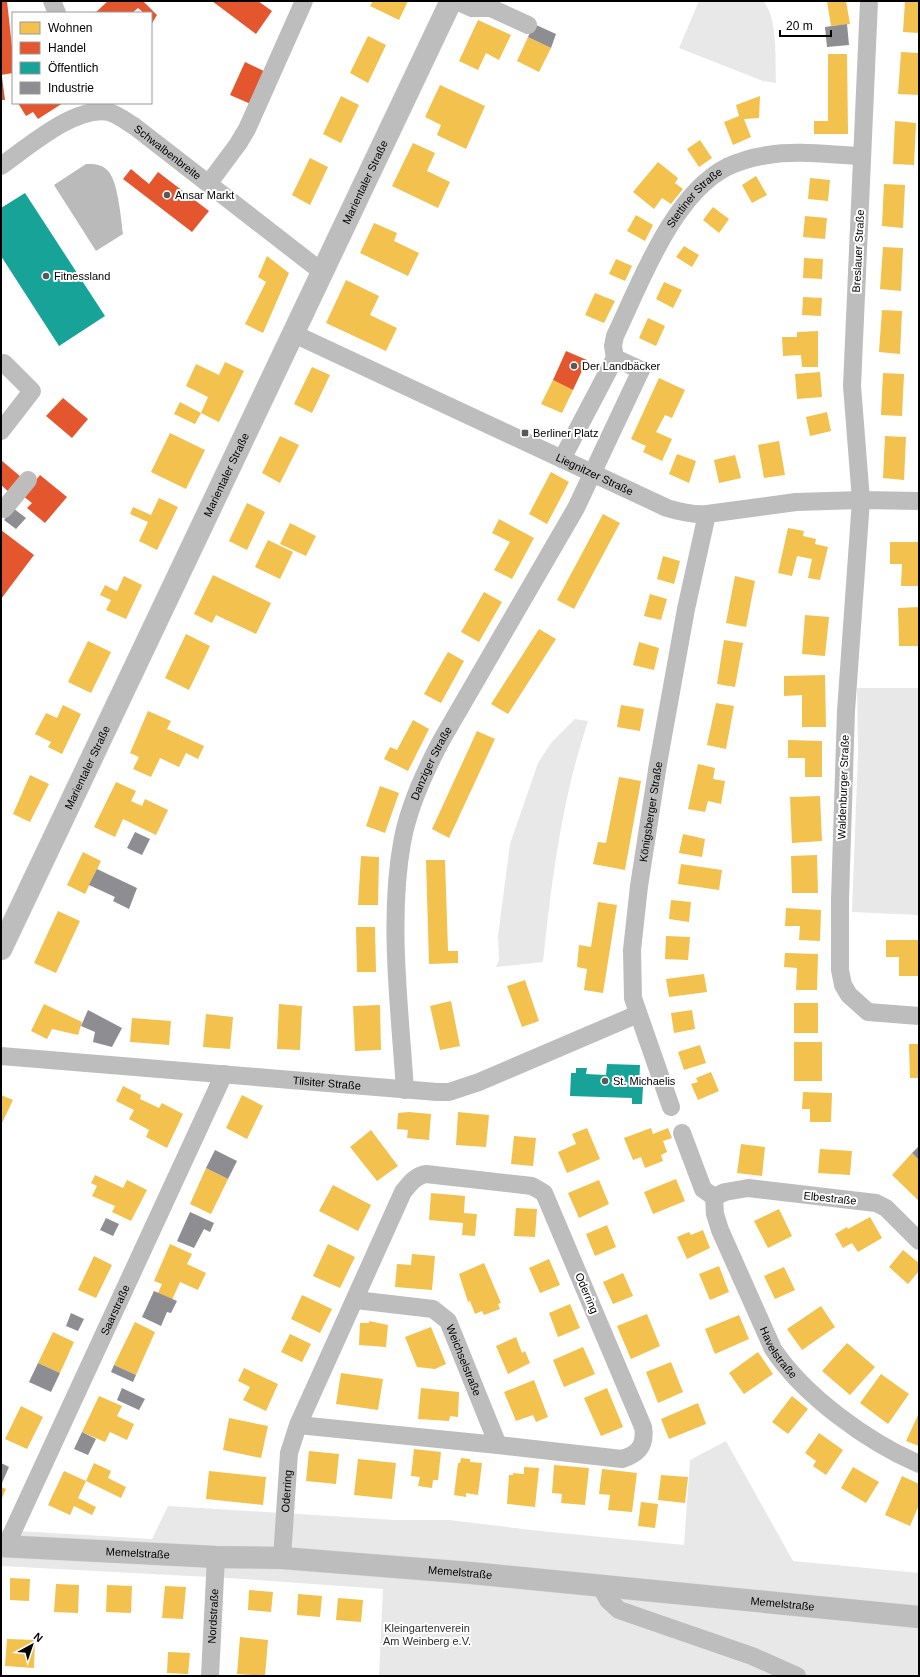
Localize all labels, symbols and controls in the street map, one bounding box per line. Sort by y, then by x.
legend [12,12,152,104]
scale bar [780,12,831,38]
text: 20 m [786,19,813,33]
text: Wohnen [48,21,92,35]
text: Handel [48,41,86,55]
text: Öffentlich [48,61,98,75]
text: Industrie [48,81,94,95]
street label: Schwalbenbreite [132,122,204,182]
street label: Marientaler Straße [340,138,390,226]
street label: Stettiner Straße [664,165,724,230]
place label: Ansar Markt [175,189,234,201]
marker: Ansar Markt [162,190,172,200]
street label: Breslauer Straße [850,209,866,293]
place label: Fitnessland [54,270,110,282]
marker: Fitnessland [41,271,51,281]
place label: Der Landbäcker [582,360,661,372]
marker: Der Landbäcker [569,361,579,371]
place label: Berliner Platz [533,427,598,439]
marker: Berliner Platz [520,428,530,438]
street label: Marientaler Straße [201,431,251,519]
street label: Liegnitzer Straße [554,451,635,497]
street label: Marientaler Straße [62,724,112,811]
street label: Danziger Straße [408,724,454,802]
street label: Waldenburger Straße [835,734,851,840]
street label: Königsberger Straße [637,761,664,863]
street label: Tilsiter Straße [292,1074,361,1092]
place label: St. Michaelis [613,1075,676,1087]
marker: St. Michaelis [600,1076,610,1086]
street label: Elbestraße [803,1189,857,1207]
street label: Oderring [573,1271,601,1315]
street label: Saarstraße [98,1283,132,1337]
street label: Weichselstraße [444,1323,484,1398]
street label: Havelstraße [758,1325,799,1381]
street label: Oderring [279,1469,294,1513]
street label: Memelstraße [105,1545,170,1561]
street label: Memelstraße [428,1564,493,1581]
street label: Nordstraße [206,1588,220,1644]
street label: Memelstraße [750,1594,815,1613]
park label: Kleingartenverein Am Weinberg e.V. [383,1622,471,1647]
north arrow [12,1625,52,1665]
text: N [32,1630,45,1645]

